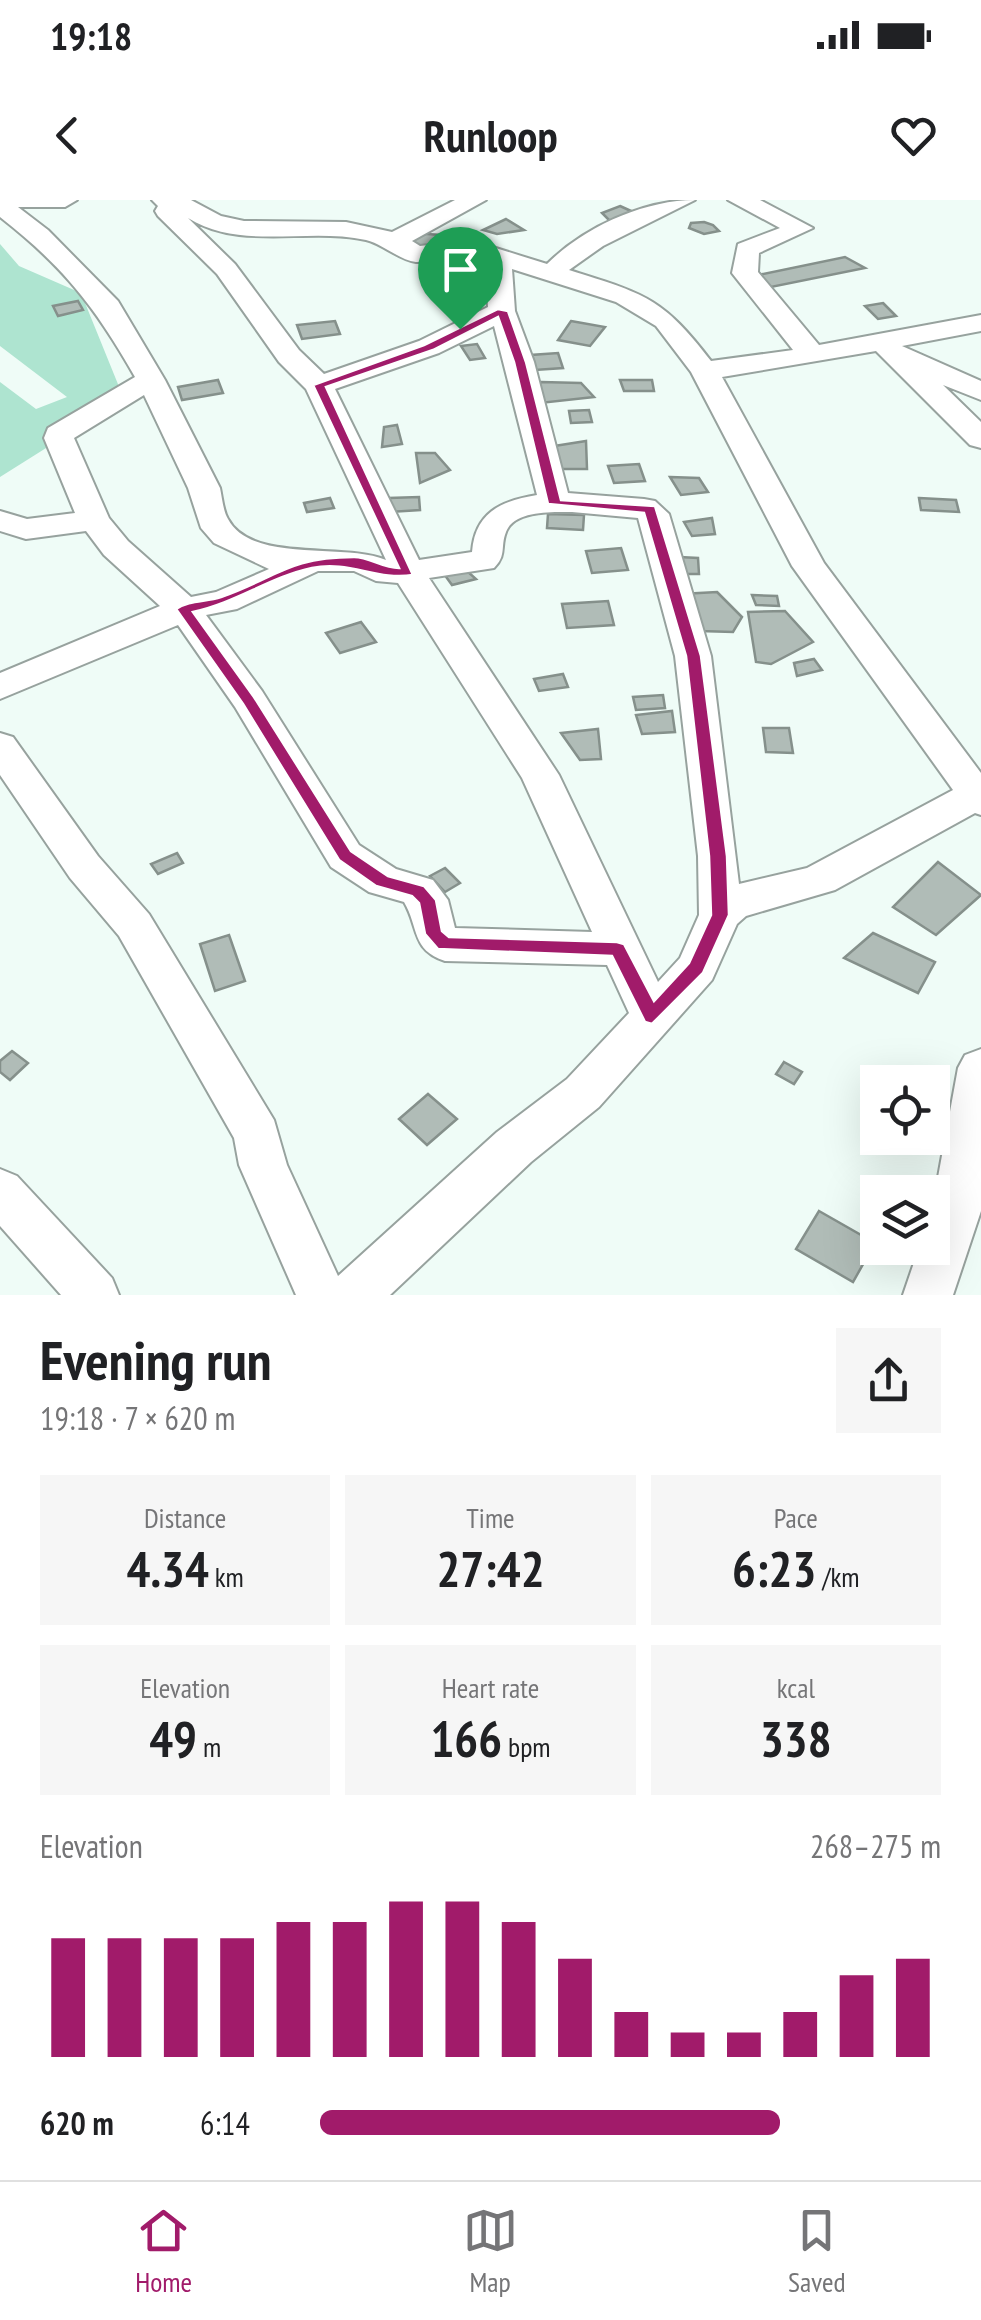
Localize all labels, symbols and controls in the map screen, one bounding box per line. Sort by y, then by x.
text: 19:18 [50,11,132,60]
text: Runloop [423,106,558,164]
icon: back [40,108,95,163]
icon: heart [886,108,941,163]
pin [418,227,503,330]
icon: arrive [433,242,488,297]
map controls [860,1065,950,1265]
button: locate [860,1065,950,1155]
button: layers [860,1175,950,1265]
text: Evening run [40,1324,272,1395]
button: share [836,1328,941,1433]
text: 19:18 · 7 × 620 m [40,1397,235,1439]
text: Distance [144,1499,226,1536]
text: Time [466,1499,515,1536]
text: Pace [774,1499,818,1536]
text: 4.34 [126,1536,209,1601]
text: 27:42 [436,1536,545,1601]
text: 6:23 [732,1536,816,1601]
text: km [209,1558,244,1595]
text: /km [816,1558,860,1595]
text: Elevation [140,1669,230,1706]
text: Heart rate [442,1669,539,1706]
text: kcal [777,1669,815,1706]
text: 49 [149,1706,197,1771]
text: 166 [430,1706,502,1771]
text: 338 [760,1706,832,1771]
text: m [197,1728,221,1765]
text: bpm [502,1728,551,1765]
text: Elevation [40,1825,143,1867]
text: 268–275 m [810,1825,941,1867]
text: 620 m [40,2102,114,2144]
text: 6:14 [200,2102,250,2144]
tab: Home [135,2203,192,2300]
tab: Map [463,2203,518,2300]
tab: Saved [788,2203,846,2300]

